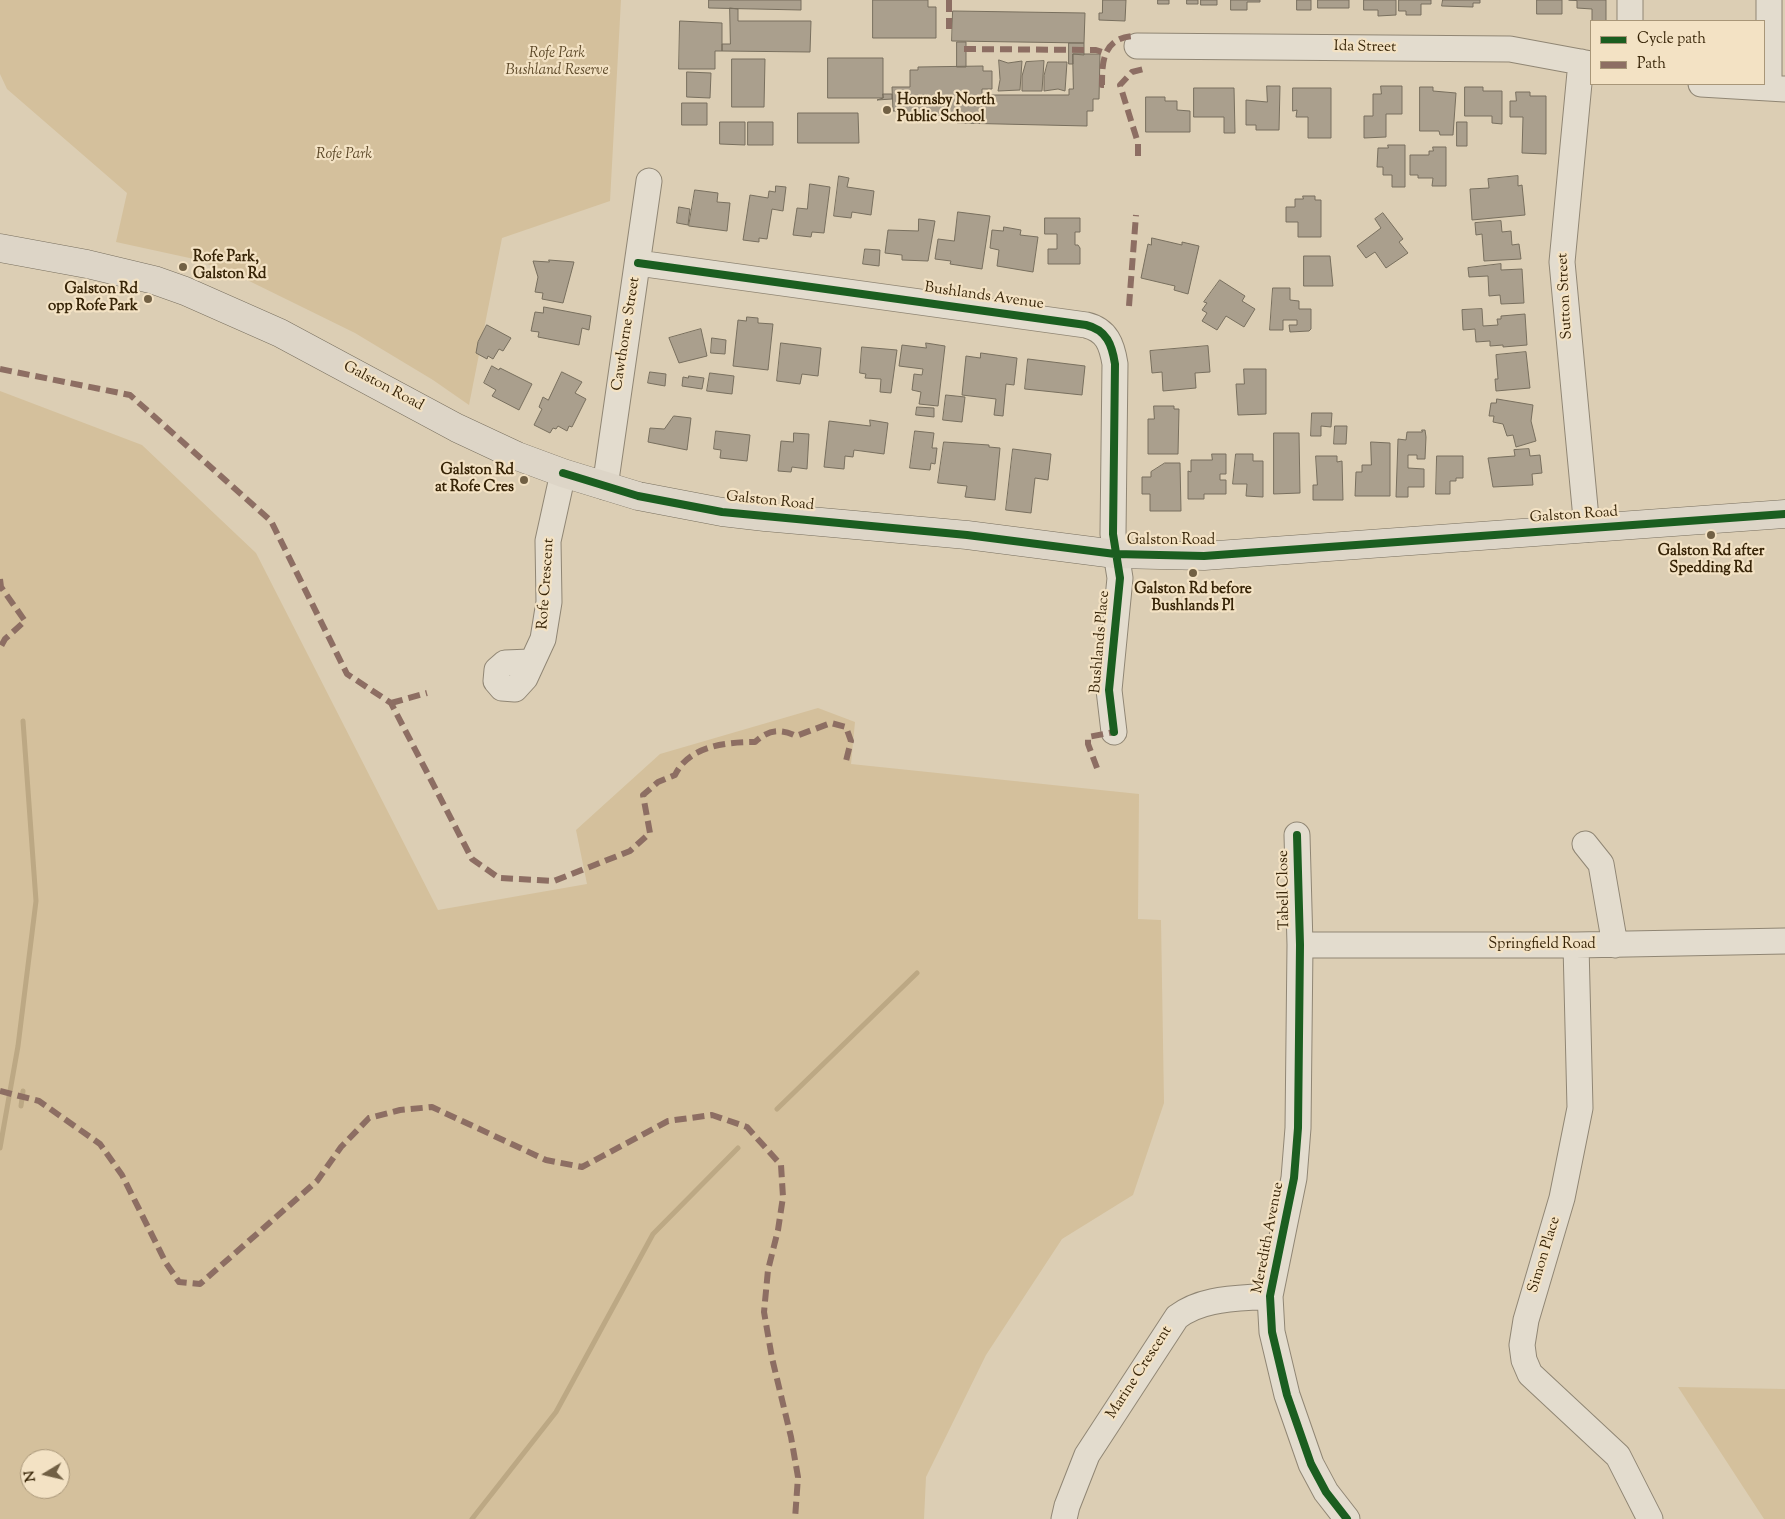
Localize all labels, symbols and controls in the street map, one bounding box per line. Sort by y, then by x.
legend [1590,20,1765,85]
text: Cycle path [1637,29,1706,50]
street label: Ida Street [1334,38,1396,58]
park label: Rofe Park Bushland Reserve [506,45,608,80]
text: Path [1637,54,1666,75]
place label: Hornsby North Public School [897,92,995,127]
marker: Hornsby North Public School [881,104,893,116]
park label: Rofe Park [316,146,372,164]
place label: Rofe Park, Galston Rd [193,249,266,284]
street label: Sutton Street [1555,252,1577,340]
marker: Rofe Park, Galston Rd [177,261,189,273]
street label: Cawthorne Street [609,276,645,392]
street label: Bushlands Avenue [923,280,1045,314]
place label: Galston Rd opp Rofe Park [48,281,138,316]
marker: Galston Rd opp Rofe Park [142,293,154,305]
street label: Galston Road [340,358,426,416]
place label: Galston Rd at Rofe Cres [435,462,514,497]
marker: Galston Rd at Rofe Cres [518,474,530,486]
street label: Galston Road [725,488,815,516]
street label: Galston Road [1529,504,1619,528]
marker: Galston Rd after Spedding Rd [1705,529,1717,541]
street label: Galston Road [1127,532,1215,550]
street label: Rofe Crescent [535,538,559,630]
place label: Galston Rd after Spedding Rd [1658,543,1764,578]
marker: Galston Rd before Bushlands Pl [1187,567,1199,579]
place label: Galston Rd before Bushlands Pl [1134,581,1252,616]
street label: Bushlands Place [1088,590,1114,694]
street label: Tabell Close [1275,850,1295,930]
street label: Springfield Road [1488,936,1596,954]
street label: Meredith Avenue [1249,1181,1289,1295]
street label: Simon Place [1525,1215,1565,1295]
street label: Marine Crescent [1103,1323,1177,1423]
north arrow [20,1449,70,1499]
text: N [20,1469,42,1483]

